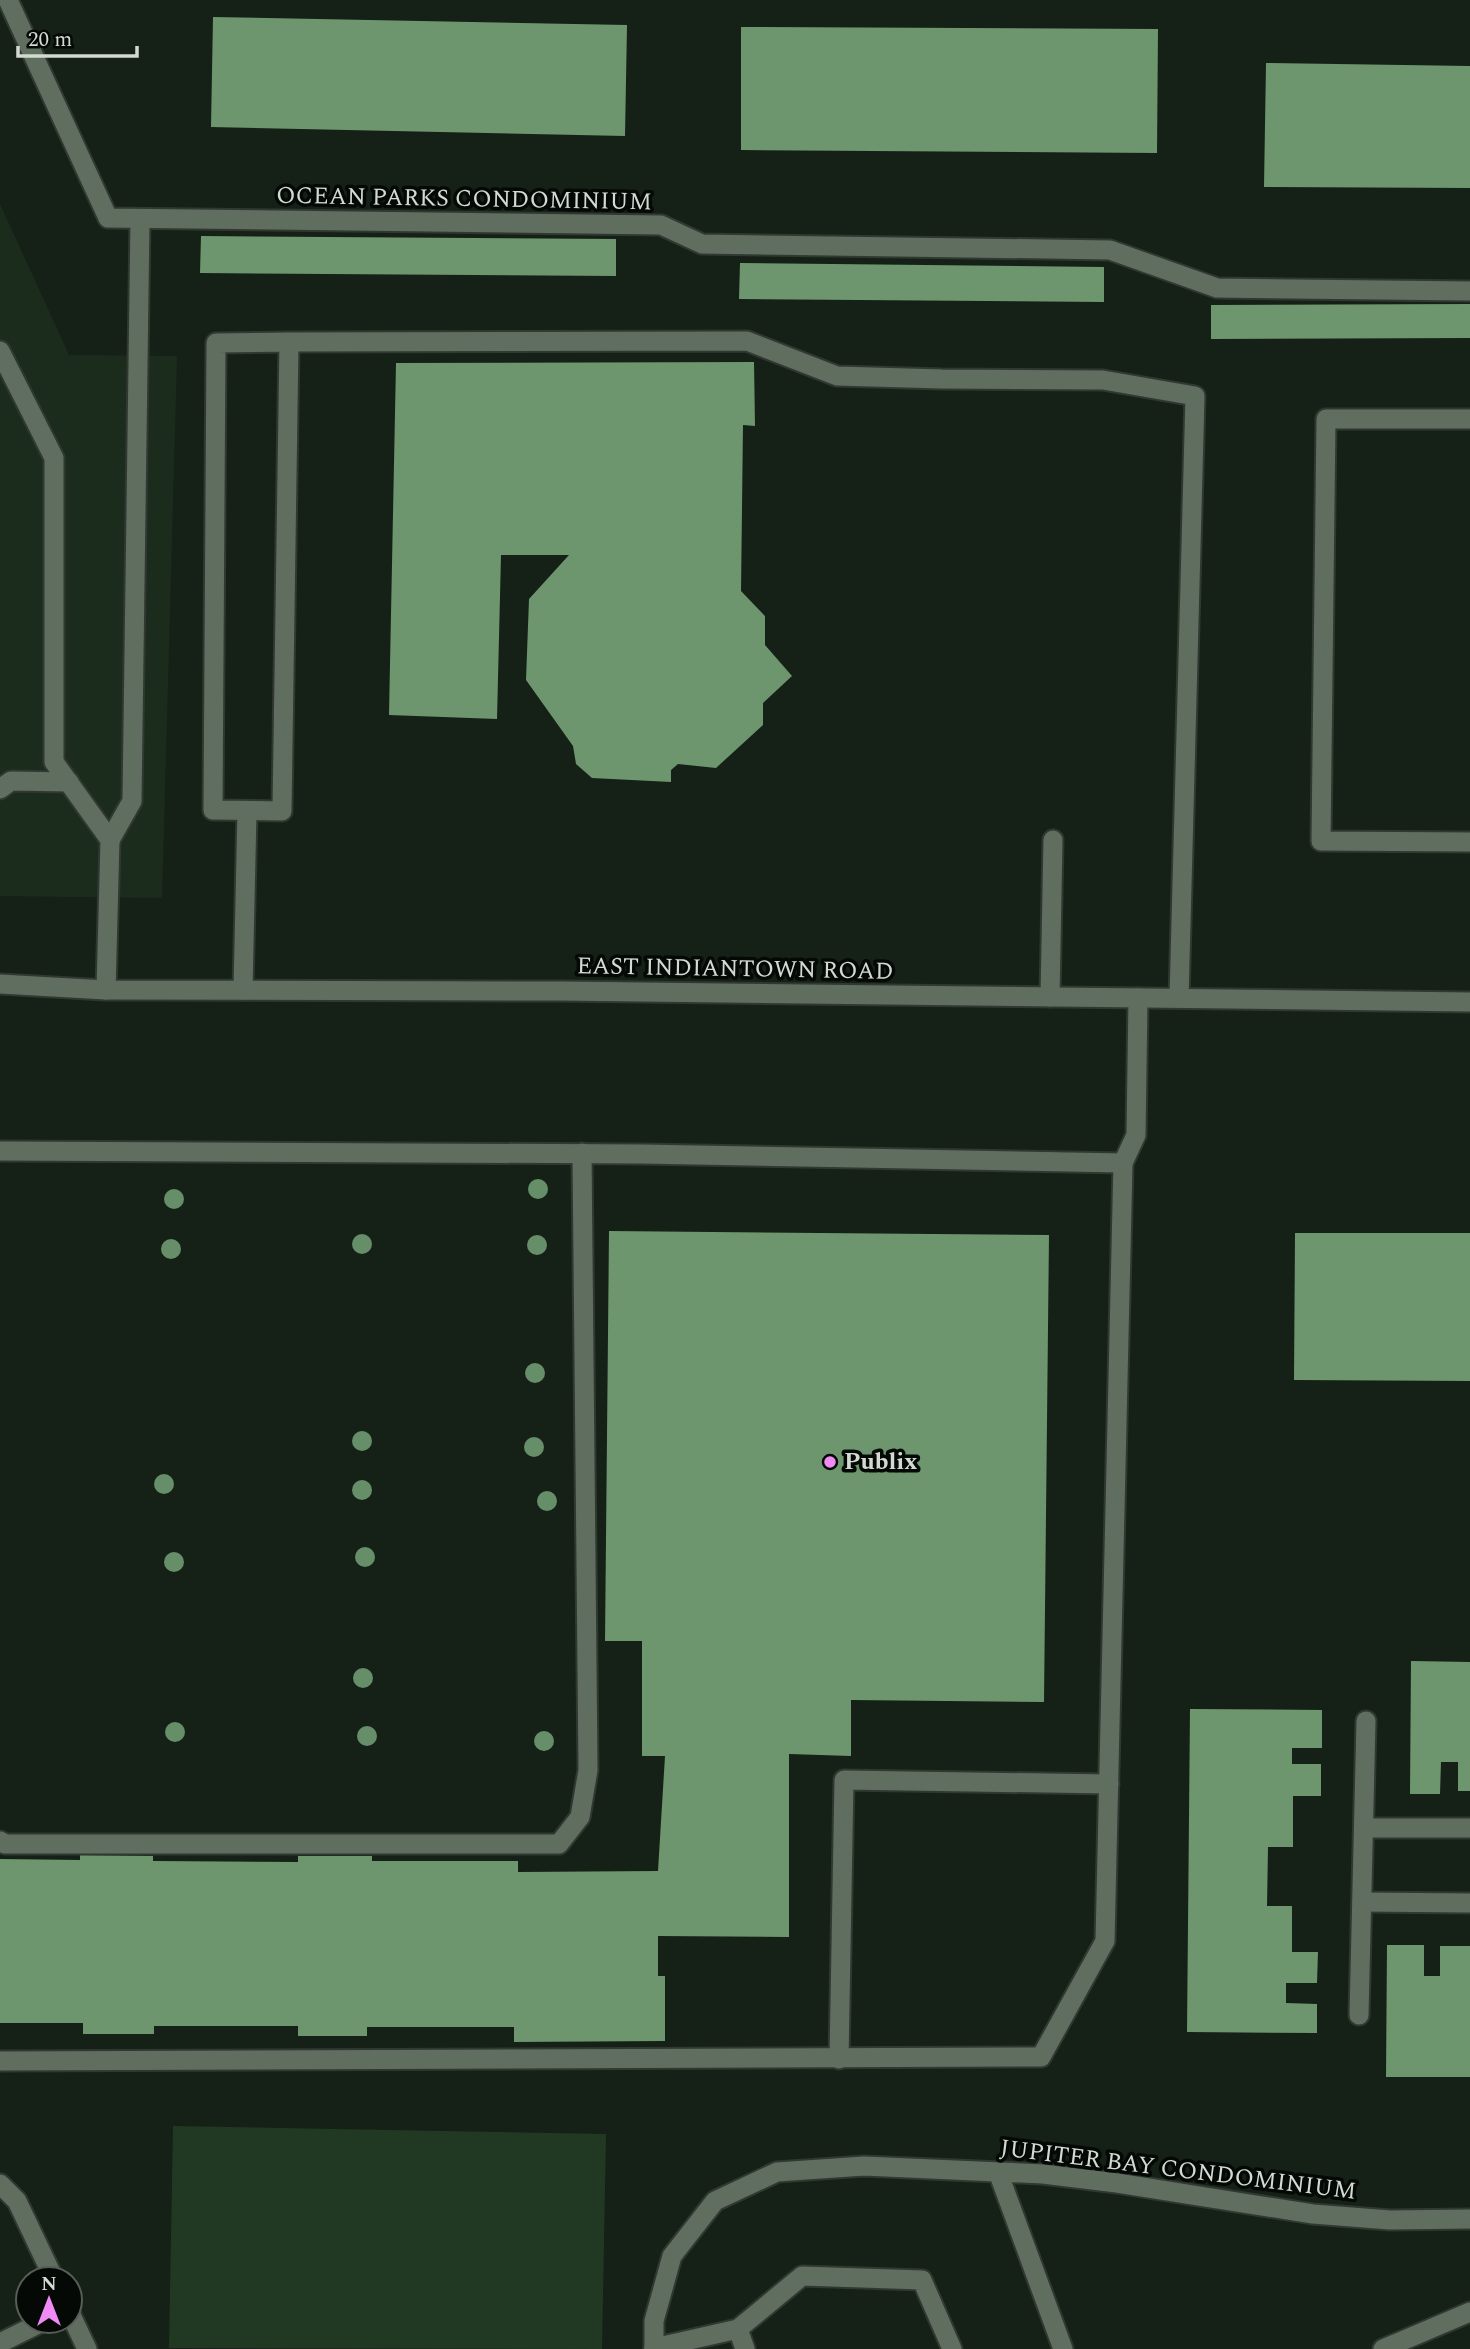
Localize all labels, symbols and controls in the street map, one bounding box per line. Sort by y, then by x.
scale bar [18,14,136,58]
text: 20 m [28,24,72,56]
street label: OCEAN PARKS CONDOMINIUM [276,178,652,220]
street label: EAST INDIANTOWN ROAD [576,948,894,990]
place label: Publix [844,1444,917,1480]
marker: Publix [822,1454,838,1470]
street label: JUPITER BAY CONDOMINIUM [998,2130,1358,2210]
north arrow [14,2265,84,2335]
text: N [41,2270,57,2299]

